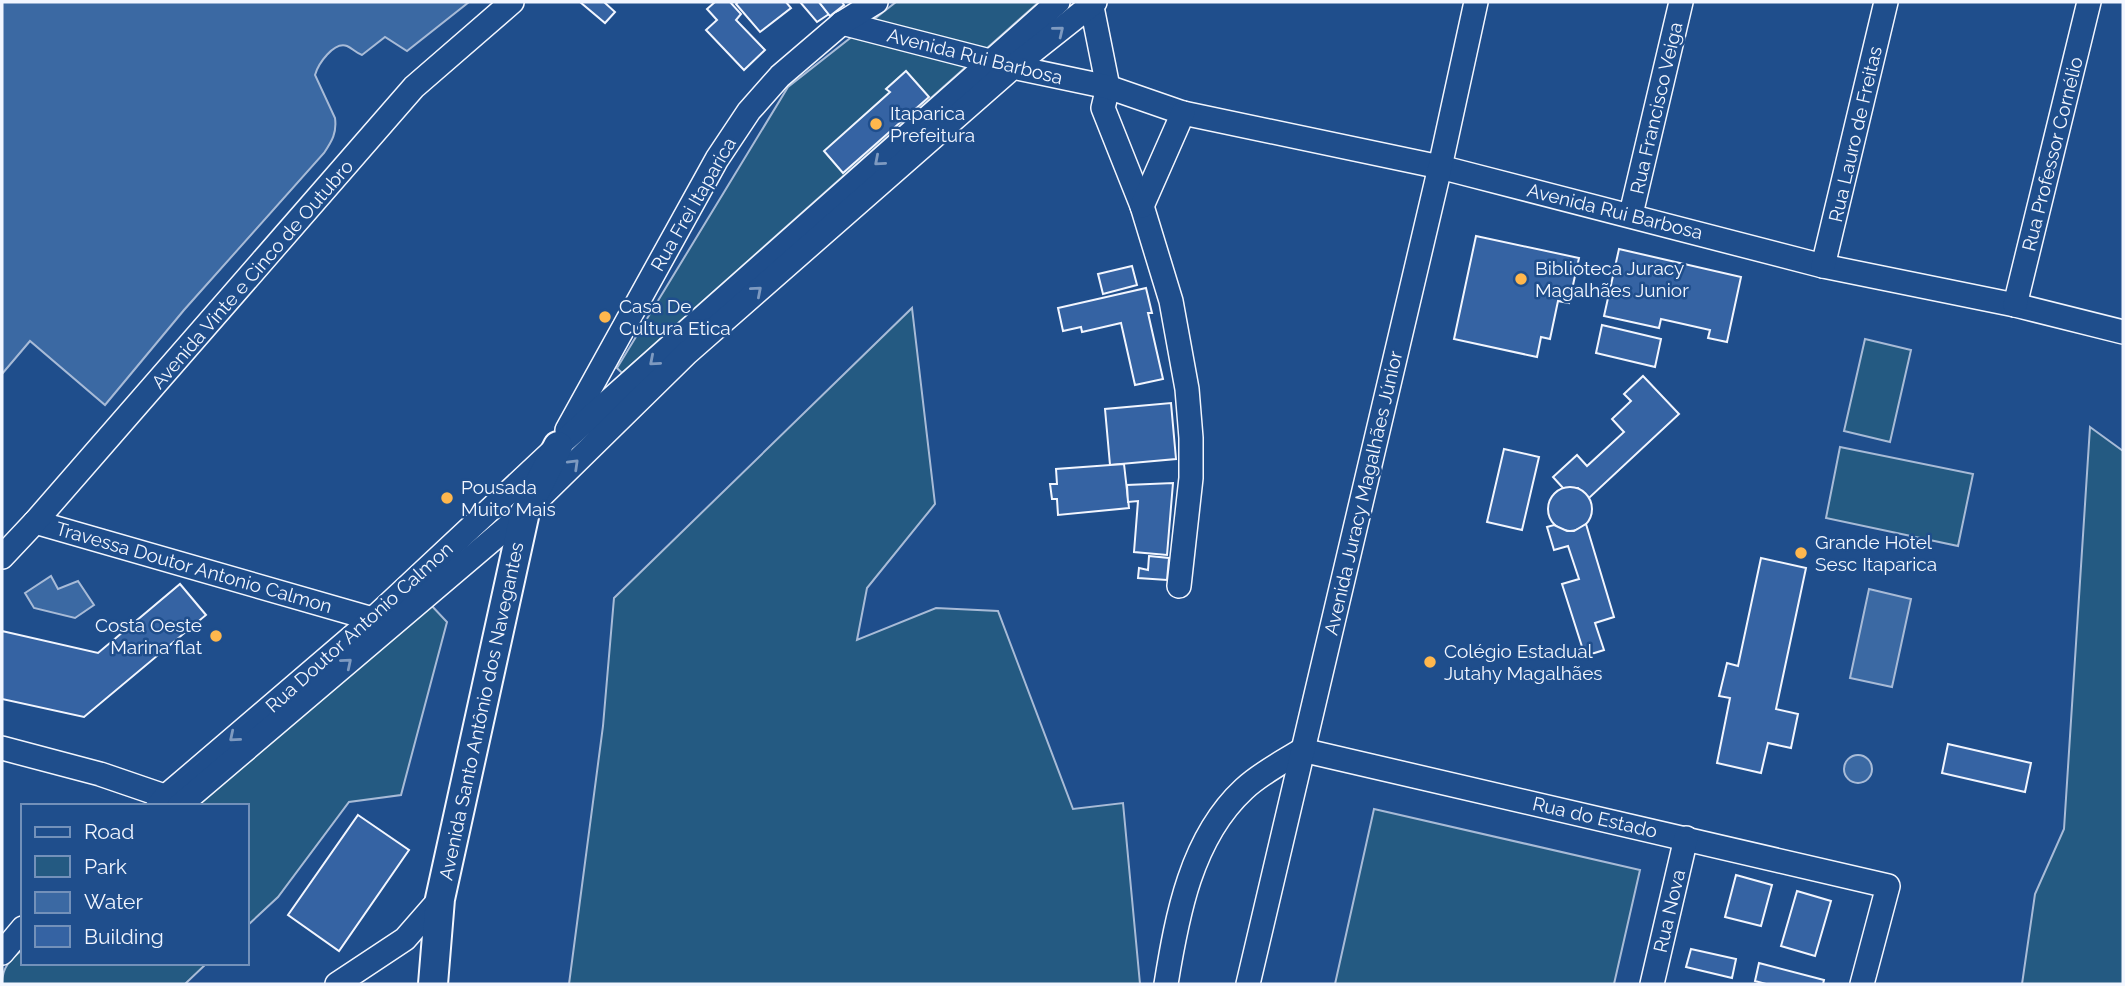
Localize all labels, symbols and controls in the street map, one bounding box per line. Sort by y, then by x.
street label: Rua Francisco Veiga [1625,20,1687,196]
street label: Avenida Rui Barbosa [885,24,1065,88]
one-way arrow [1051,26,1063,39]
street label: Rua Lauro de Freitas [1824,44,1886,224]
street label: Rua Professor Cornélio [2017,54,2087,254]
place label: Itaparica Prefeitura [890,102,975,146]
marker: Itaparica Prefeitura [868,116,884,132]
street label: Rua Frei Itaparica [646,133,740,275]
one-way arrow [874,153,887,165]
street label: Avenida Vinte e Cinco de Outubro [147,155,357,393]
street label: Avenida Rui Barbosa [1525,179,1705,243]
place label: Biblioteca Juracy Magalhães Junior [1535,257,1689,301]
marker: Biblioteca Juracy Magalhães Junior [1513,271,1529,287]
one-way arrow [749,287,762,299]
place label: Casa De Cultura Etica [619,295,731,339]
marker: Casa De Cultura Etica [597,309,613,325]
street label: Avenida Juracy Magalhães Júnior [1320,348,1407,637]
one-way arrow [649,353,662,365]
one-way arrow [566,460,579,473]
place label: Pousada Muito Mais [461,476,556,520]
marker: Pousada Muito Mais [439,490,455,506]
street label: Travessa Doutor Antonio Calmon [53,517,335,617]
place label: Grande Hotel Sesc Itaparica [1815,531,1937,575]
street label: Rua Doutor Antonio Calmon [261,537,457,717]
street label: Avenida Santo Antônio dos Navegantes [434,540,528,882]
marker: Grande Hotel Sesc Itaparica [1793,545,1809,561]
place label: Costa Oeste Marina flat [95,614,203,658]
marker: Costa Oeste Marina flat [208,628,224,644]
place label: Colégio Estadual Jutahy Magalhães [1444,640,1602,684]
marker: Colégio Estadual Jutahy Magalhães [1422,654,1438,670]
one-way arrow [339,659,352,671]
one-way arrow [230,729,243,741]
street label: Rua do Estado [1531,792,1659,842]
legend [21,804,248,965]
text: Road [84,819,134,844]
text: Park [84,854,127,879]
street label: Rua Nova [1649,867,1689,955]
text: Water [84,889,143,914]
text: Building [84,924,164,949]

